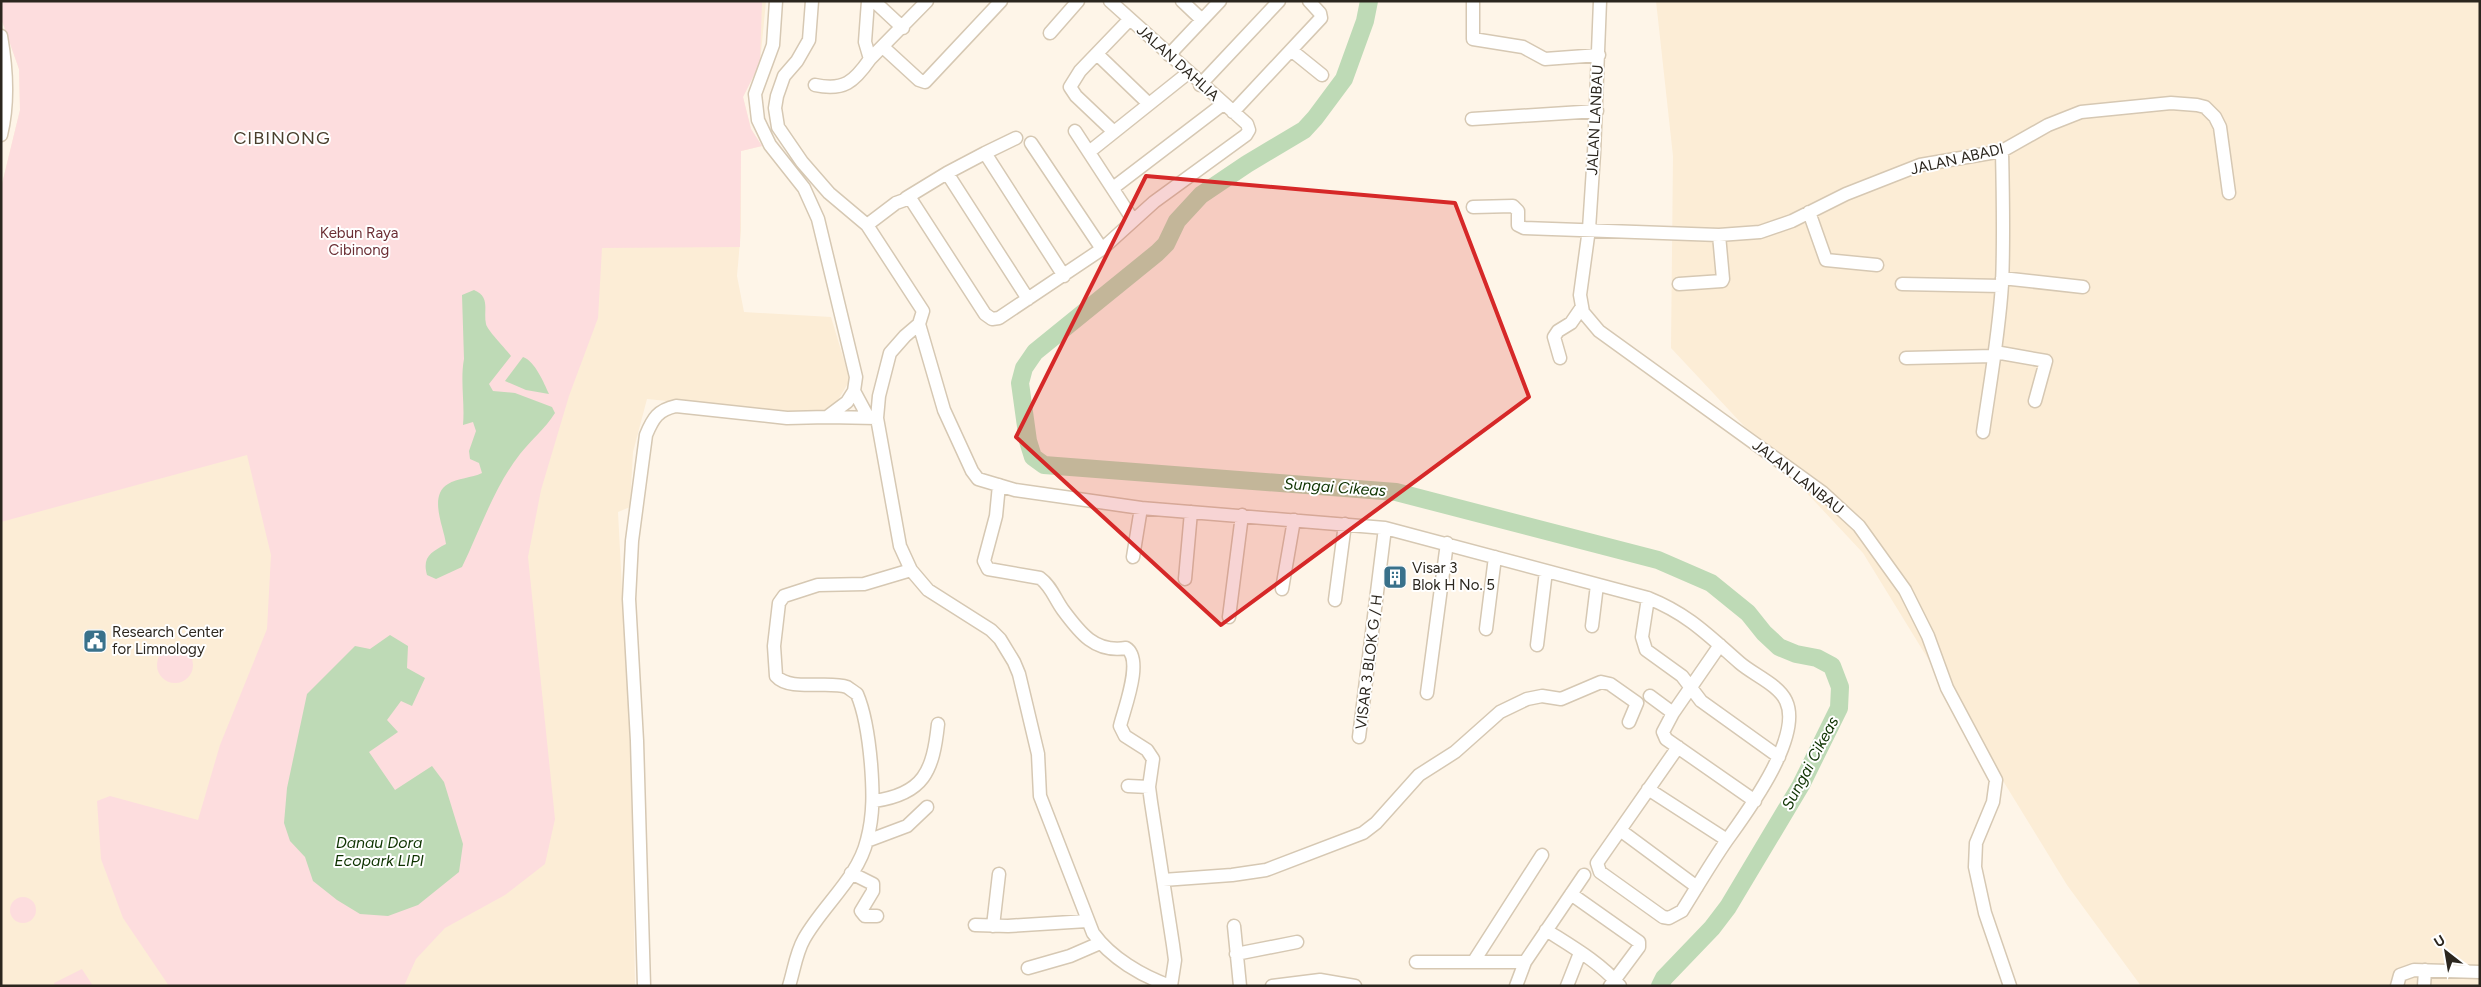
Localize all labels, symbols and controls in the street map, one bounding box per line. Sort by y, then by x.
street label: JALAN DAHLIA [1133,21,1223,105]
street label: JALAN LANBAU [1583,64,1607,176]
district label: CIBINONG [233,127,331,149]
street label: JALAN ABADI [1909,140,2005,178]
park label: Kebun Raya Cibinong [320,224,398,259]
street label: JALAN LANBAU [1749,436,1847,518]
water label: Sungai Cikeas [1283,474,1387,500]
place label: Visar 3 Blok H No. 5 [1412,559,1495,594]
building icon: Visar 3 Blok H No. 5 [1382,564,1408,590]
street label: VISAR 3 BLOK G / H [1352,593,1386,731]
place label: Research Center for Limnology [112,623,224,658]
public building icon: Research Center for Limnology [82,628,108,654]
water label: Sungai Cikeas [1778,713,1843,813]
water label: Danau Dora Ecopark LIPI [334,833,425,870]
north arrow [2421,927,2471,977]
text: U [2431,931,2448,951]

